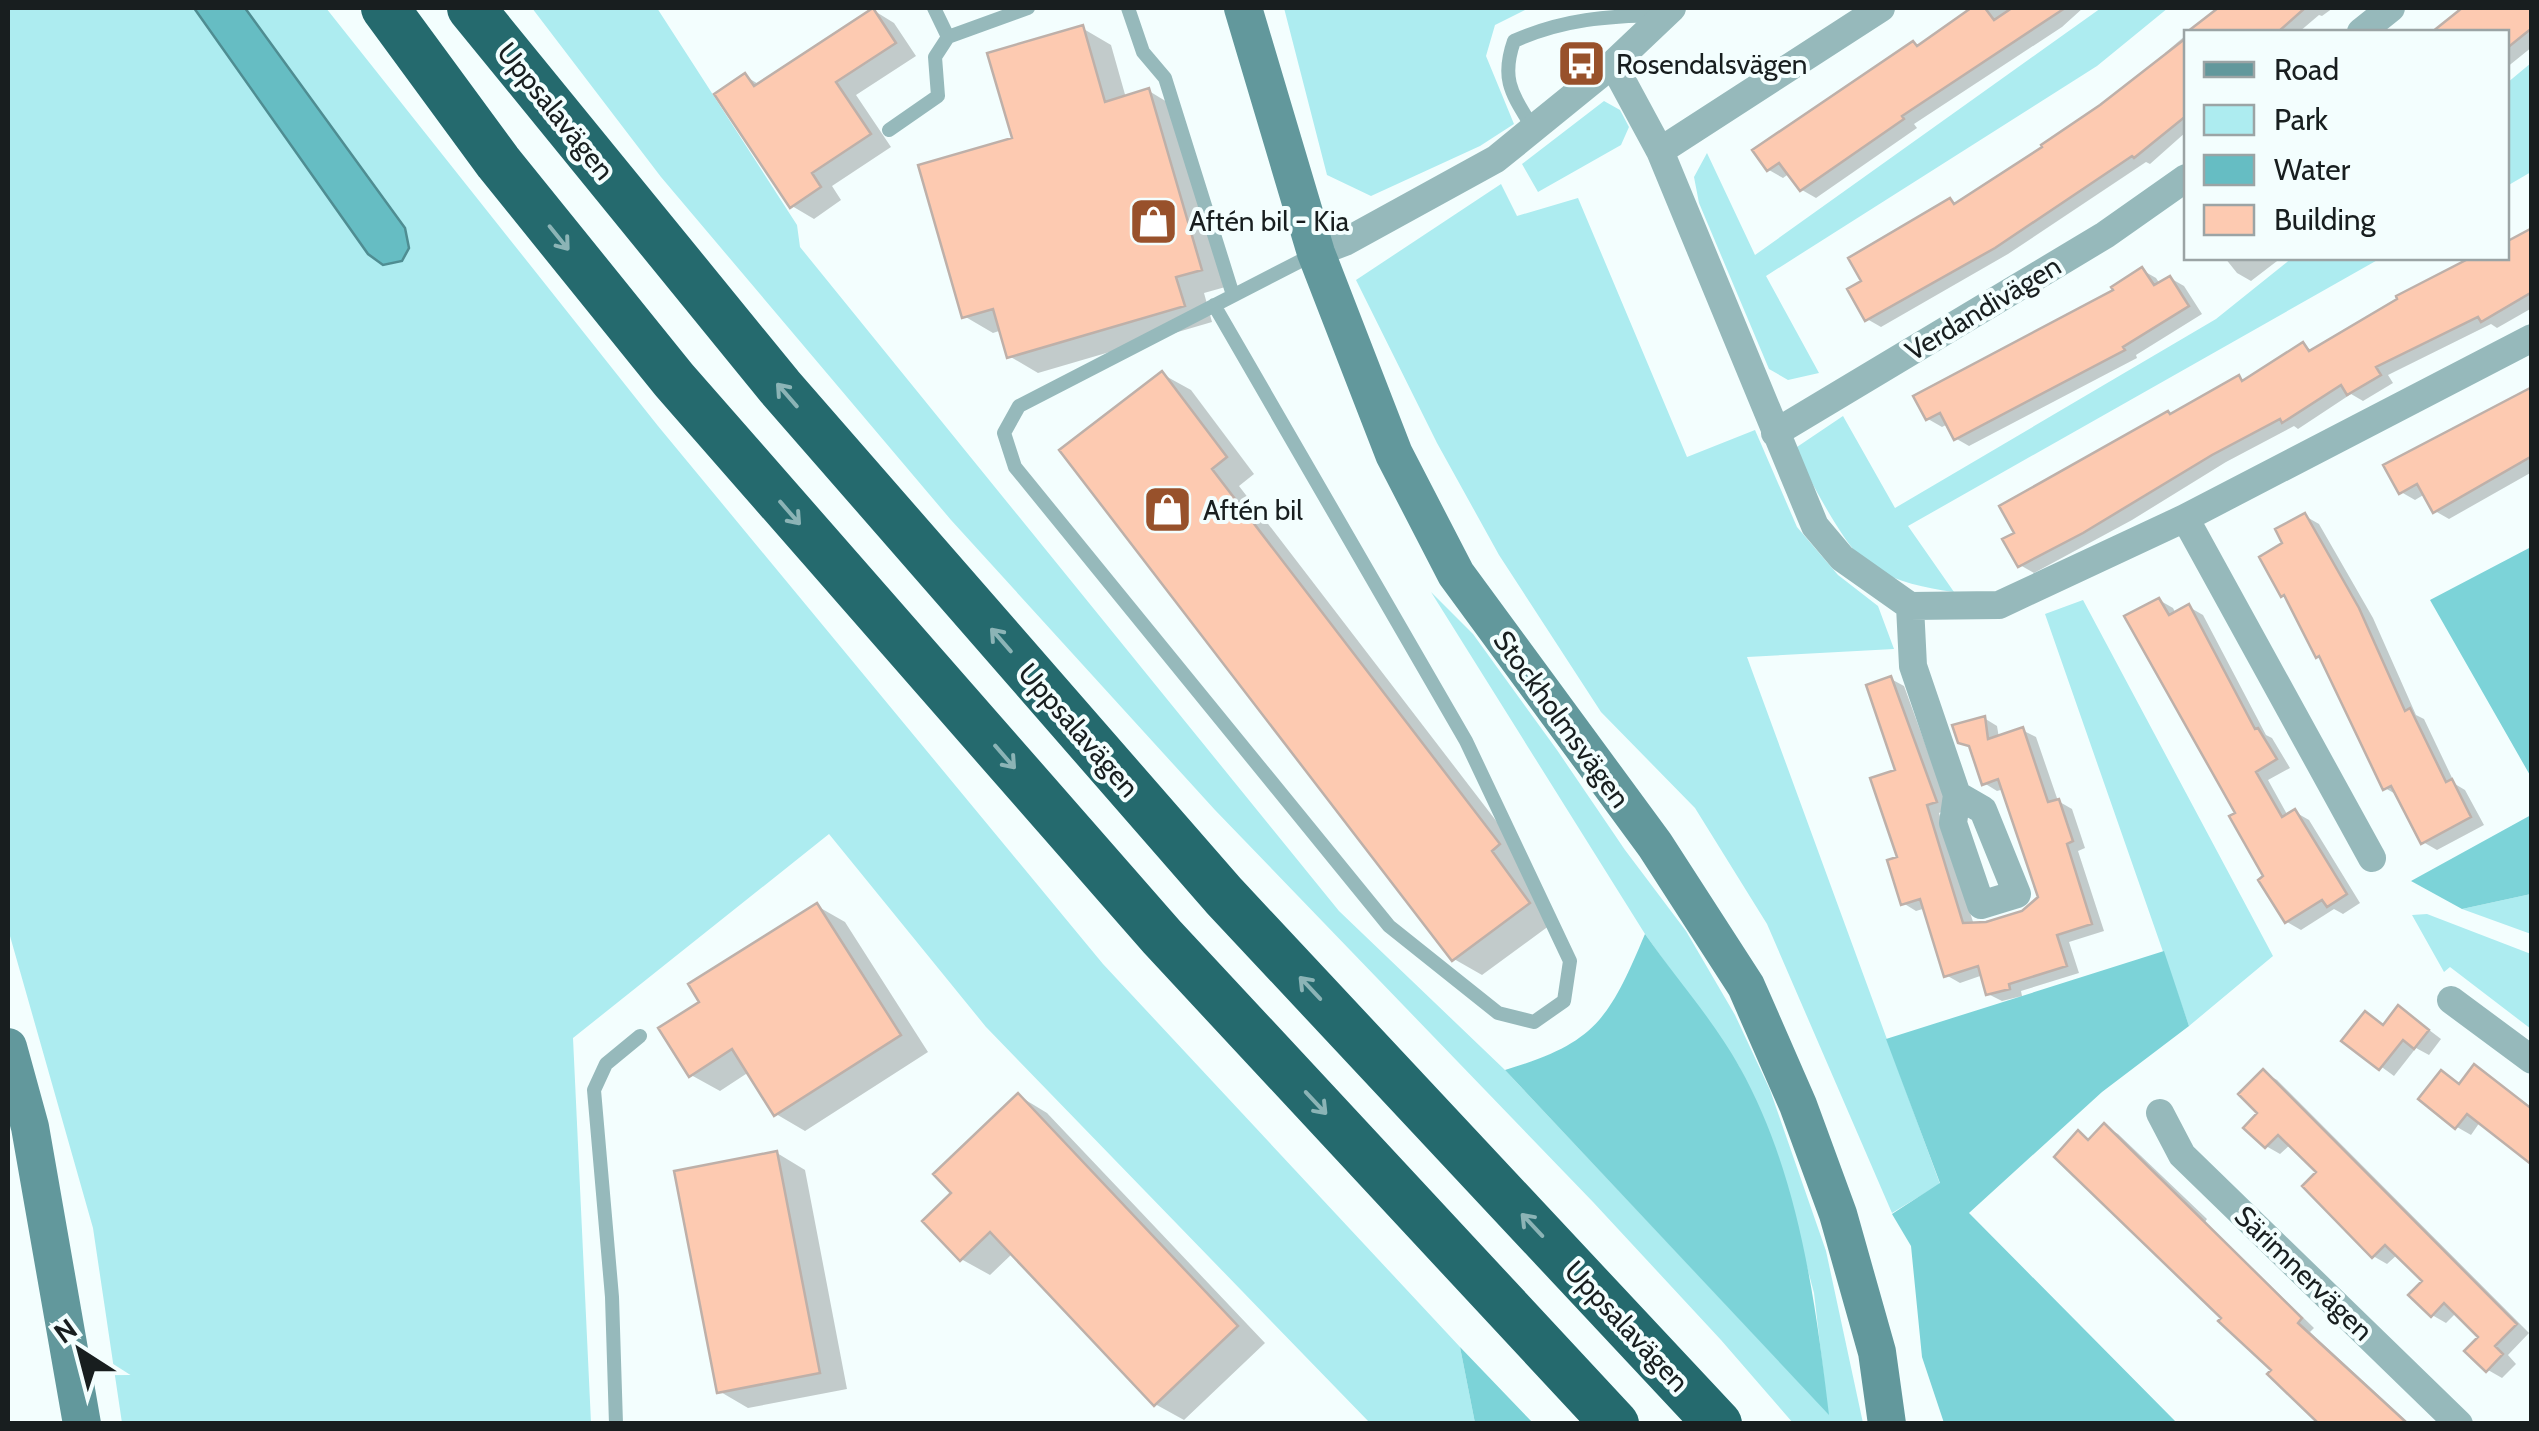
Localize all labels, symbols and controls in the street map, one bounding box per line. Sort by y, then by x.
legend [2184,30,2509,260]
street label: Uppsalavägen [490,36,622,186]
bus stop icon: Rosendalsvägen [1555,38,1607,90]
place label: Rosendalsvägen [1616,47,1808,81]
text: Road [2274,51,2339,88]
text: Park [2274,101,2329,138]
text: Water [2274,151,2351,188]
shop icon: Aftén bil - Kia [1128,195,1180,247]
text: Building [2274,201,2377,238]
place label: Aftén bil - Kia [1189,204,1350,238]
one-way arrow [548,224,570,250]
street label: Verdandivägen [1899,248,2067,368]
one-way arrow [776,383,799,408]
shop icon: Aftén bil [1142,484,1194,536]
place label: Aftén bil [1203,493,1303,527]
one-way arrow [779,500,802,525]
street label: Stockholmsvägen [1486,624,1638,814]
one-way arrow [989,628,1012,653]
street label: Uppsalavägen [1012,656,1146,804]
one-way arrow [993,744,1015,770]
one-way arrow [1298,976,1322,1000]
one-way arrow [1304,1090,1328,1114]
street label: Särimnervägen [2228,1199,2380,1347]
one-way arrow [1520,1213,1544,1237]
street label: Uppsalavägen [1558,1253,1696,1399]
north arrow [30,1301,130,1401]
text: N [47,1311,83,1350]

